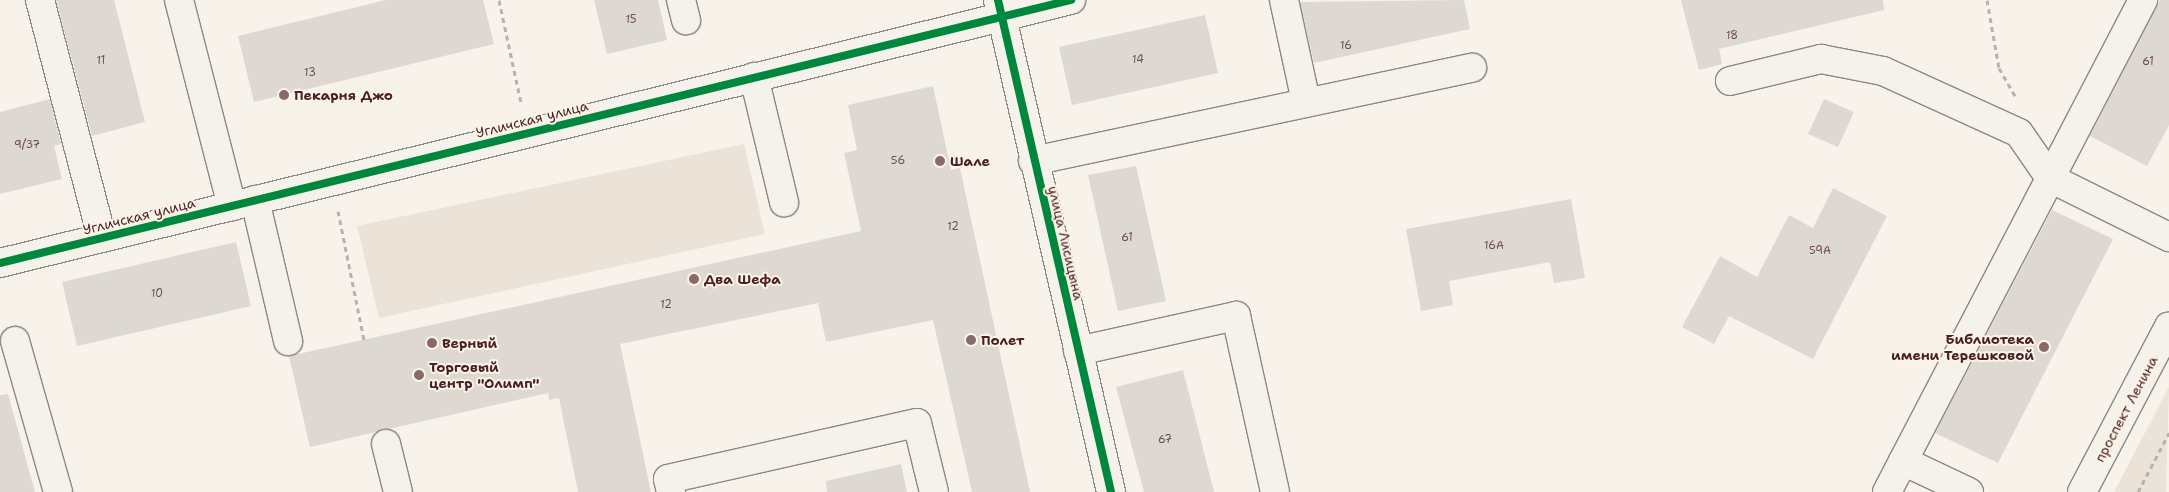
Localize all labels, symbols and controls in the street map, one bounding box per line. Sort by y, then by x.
house number: 15 [625,13,637,27]
house number: 18 [1726,29,1738,43]
house number: 16 [1340,39,1352,53]
house number: 14 [1132,53,1144,67]
house number: 11 [97,54,105,68]
house number: 61 [2142,55,2154,69]
house number: 13 [304,66,316,80]
place label: Пекарня Джо [294,87,393,103]
marker: Пекарня Джо [278,89,290,101]
street label: Угличская улица [474,97,590,141]
house number: 9/37 [14,138,40,152]
place label: Шале [950,153,990,169]
house number: 56 [891,154,905,168]
marker: Шале [934,155,946,167]
street label: улица Лисицына [1045,184,1087,302]
street label: Угличская улица [81,194,197,238]
house number: 12 [947,220,959,234]
house number: 61 [1121,231,1133,245]
house number: 16А [1484,239,1504,253]
house number: 59А [1809,244,1831,258]
place label: Два Шефа [704,271,781,287]
marker: Два Шефа [688,273,700,285]
house number: 10 [151,287,163,301]
house number: 12 [660,298,672,312]
place label: Библиотека имени Терешковой [1891,331,2034,364]
place label: Полет [981,332,1024,348]
marker: Полет [965,334,977,346]
place label: Верный [442,335,497,351]
marker: Верный [426,337,438,349]
marker: Библиотека имени Терешковой [2038,341,2050,353]
street label: проспект Ленина [2091,353,2161,465]
place label: Торговый центр "Олимп" [429,359,539,392]
marker: Торговый центр "Олимп" [413,369,425,381]
house number: 67 [1158,433,1172,447]

